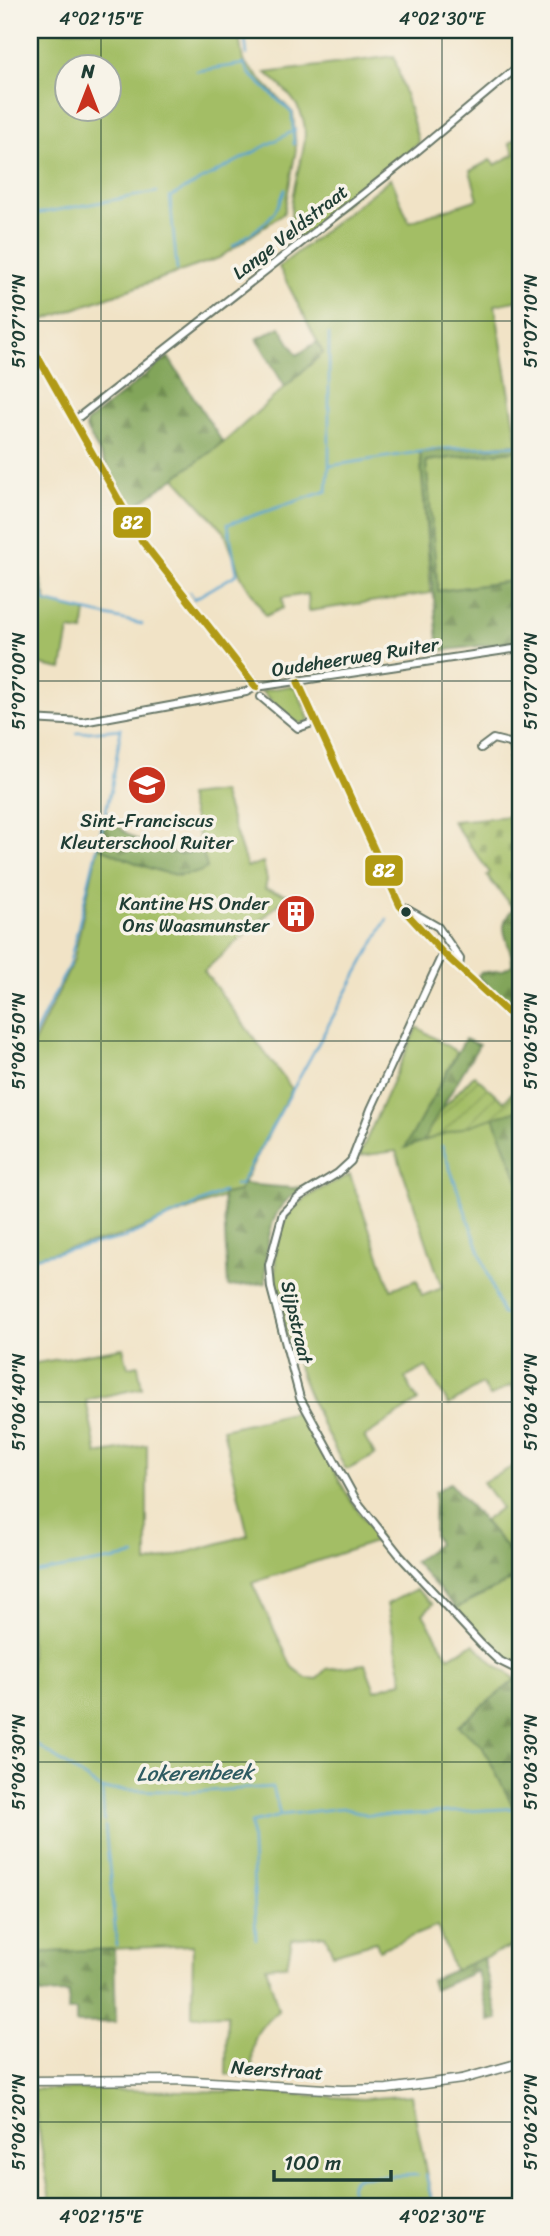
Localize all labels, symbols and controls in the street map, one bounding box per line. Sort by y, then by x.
text: 4°02'15"E [59,3,144,35]
text: 4°02'30"E [399,3,486,35]
north arrow [52,52,122,122]
text: N [80,55,95,88]
street label: Lange Veldstraat [225,176,355,288]
text: 51°07'10"N [3,274,35,368]
text: 51°07'10"N [515,274,547,368]
line badge: 82 [112,506,152,539]
text: 82 [120,506,143,539]
street label: Oudeheerweg Ruiter [269,627,442,686]
text: 51°07'00"N [3,632,35,730]
text: 51°07'00"N [515,632,547,730]
school or university icon: Sint-Franciscus Kleuterschool Ruiter [126,764,168,806]
place label: Sint-Franciscus Kleuterschool Ruiter [61,804,235,859]
line badge: 82 [364,854,404,887]
text: 82 [372,854,395,887]
place label: Kantine HS Onder Ons Waasmunster [119,887,270,942]
building icon: Kantine HS Onder Ons Waasmunster [275,893,317,935]
unlabelled marker [399,905,413,919]
text: 51°06'50"N [3,992,35,1090]
text: 51°06'50"N [515,992,547,1090]
street label: Sijpstraat [271,1277,323,1368]
text: 51°06'40"N [3,1353,35,1451]
text: 51°06'40"N [515,1353,547,1451]
text: 51°06'30"N [3,1714,35,1810]
text: 51°06'30"N [515,1714,547,1810]
water label: Lokerenbeek [136,1753,257,1793]
street label: Neerstraat [230,2050,324,2090]
text: 51°06'20"N [3,2073,35,2170]
text: 51°06'20"N [515,2073,547,2170]
scale bar [274,2138,391,2182]
text: 100 m [284,2144,341,2182]
text: 4°02'15"E [59,2201,144,2233]
text: 4°02'30"E [399,2201,486,2233]

